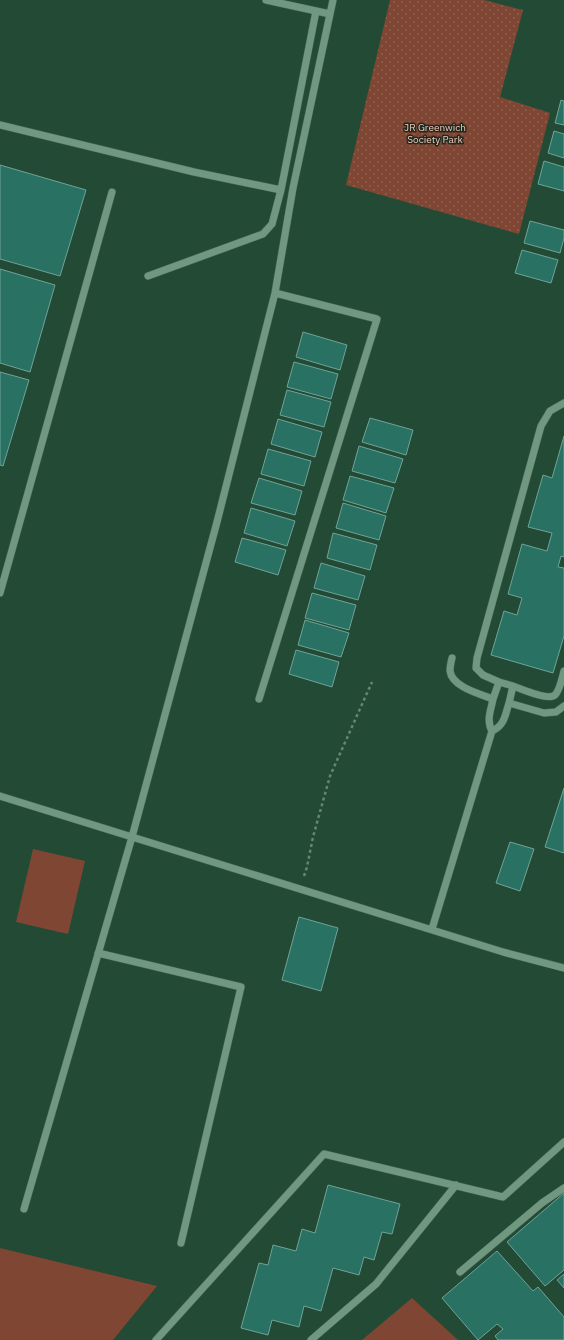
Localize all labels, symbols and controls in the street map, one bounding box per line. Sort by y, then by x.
park label: JR Greenwich Society Park [404,121,466,146]

